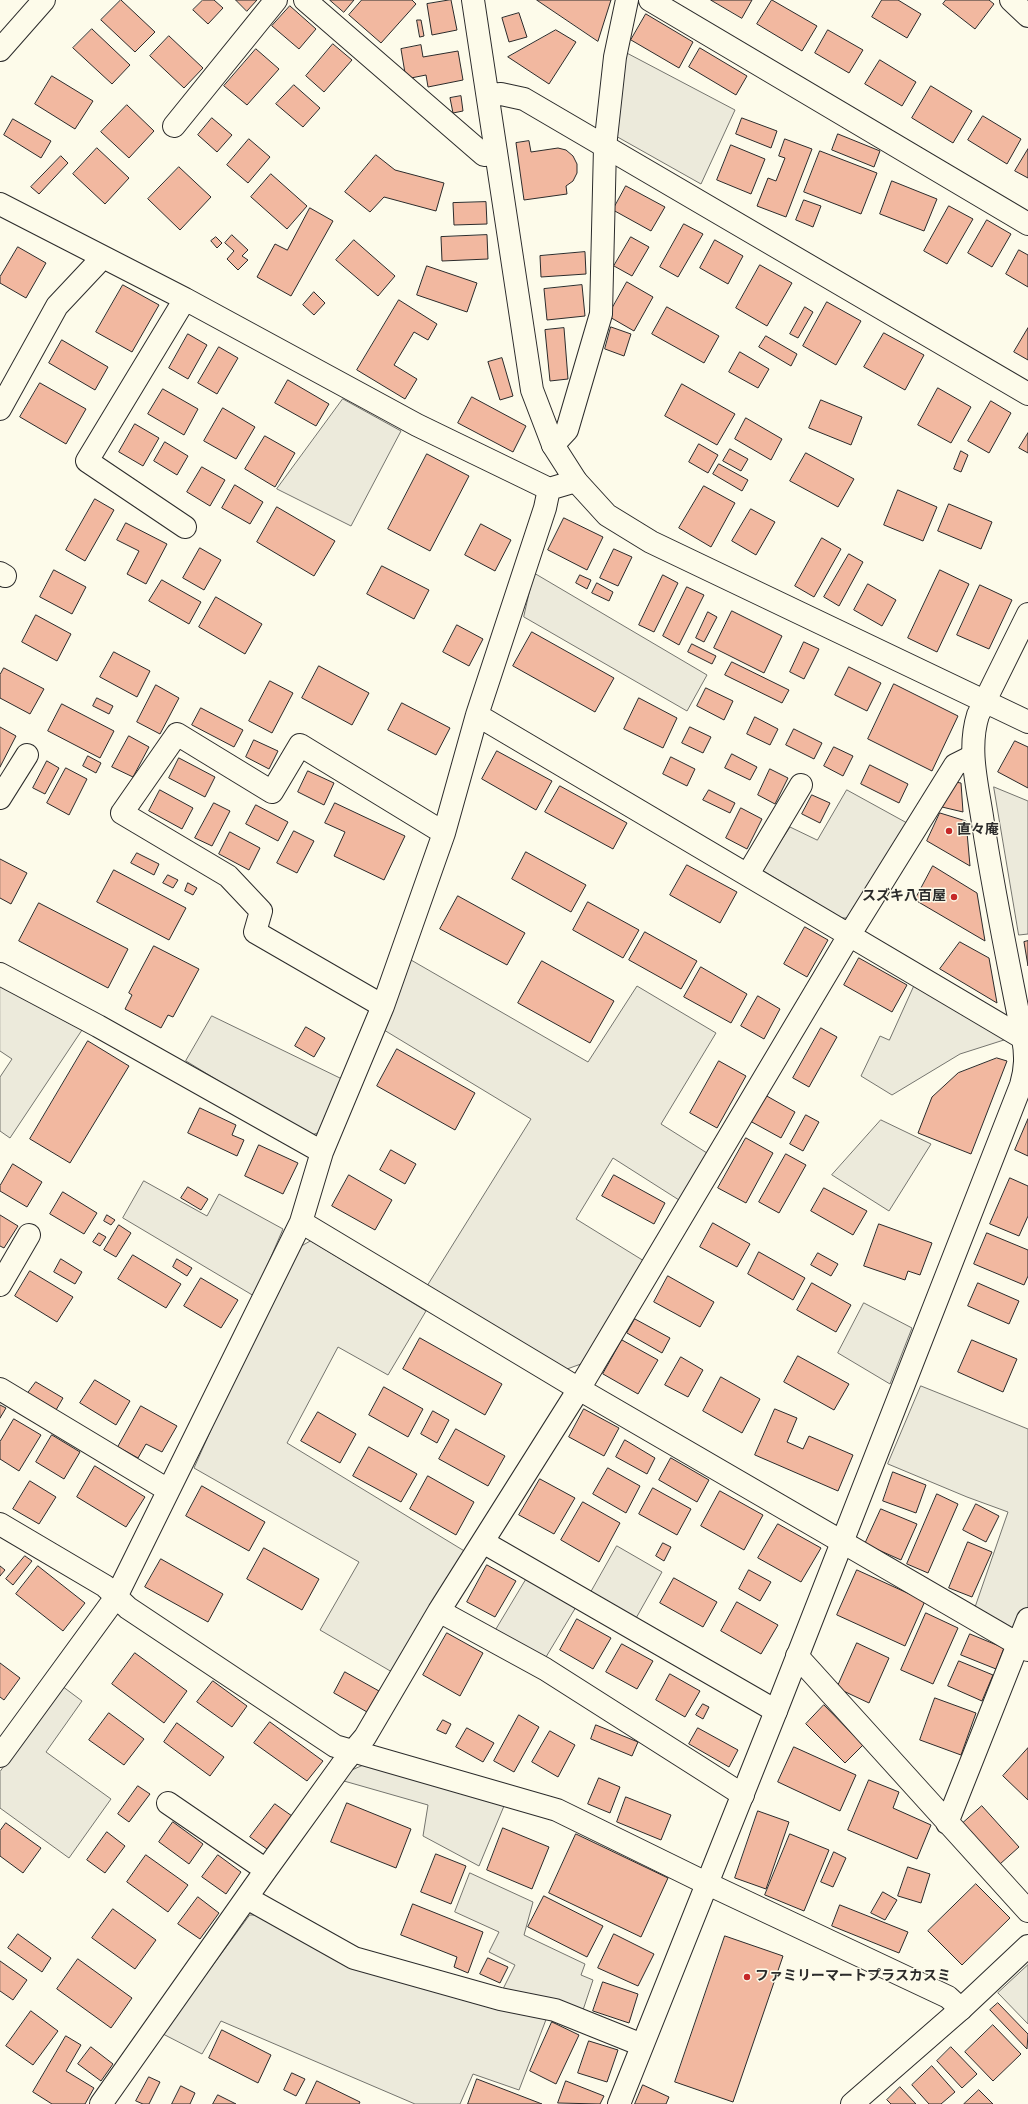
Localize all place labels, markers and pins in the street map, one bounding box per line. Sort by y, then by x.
place label: 直々庵 [957,823,999,839]
marker: 直々庵 [944,826,954,836]
place label: スズキ八百屋 [862,889,946,905]
marker: スズキ八百屋 [949,892,959,902]
place label: ファミリーマートプラスカスミ [755,1969,951,1985]
marker: ファミリーマートプラスカスミ [742,1972,752,1982]

